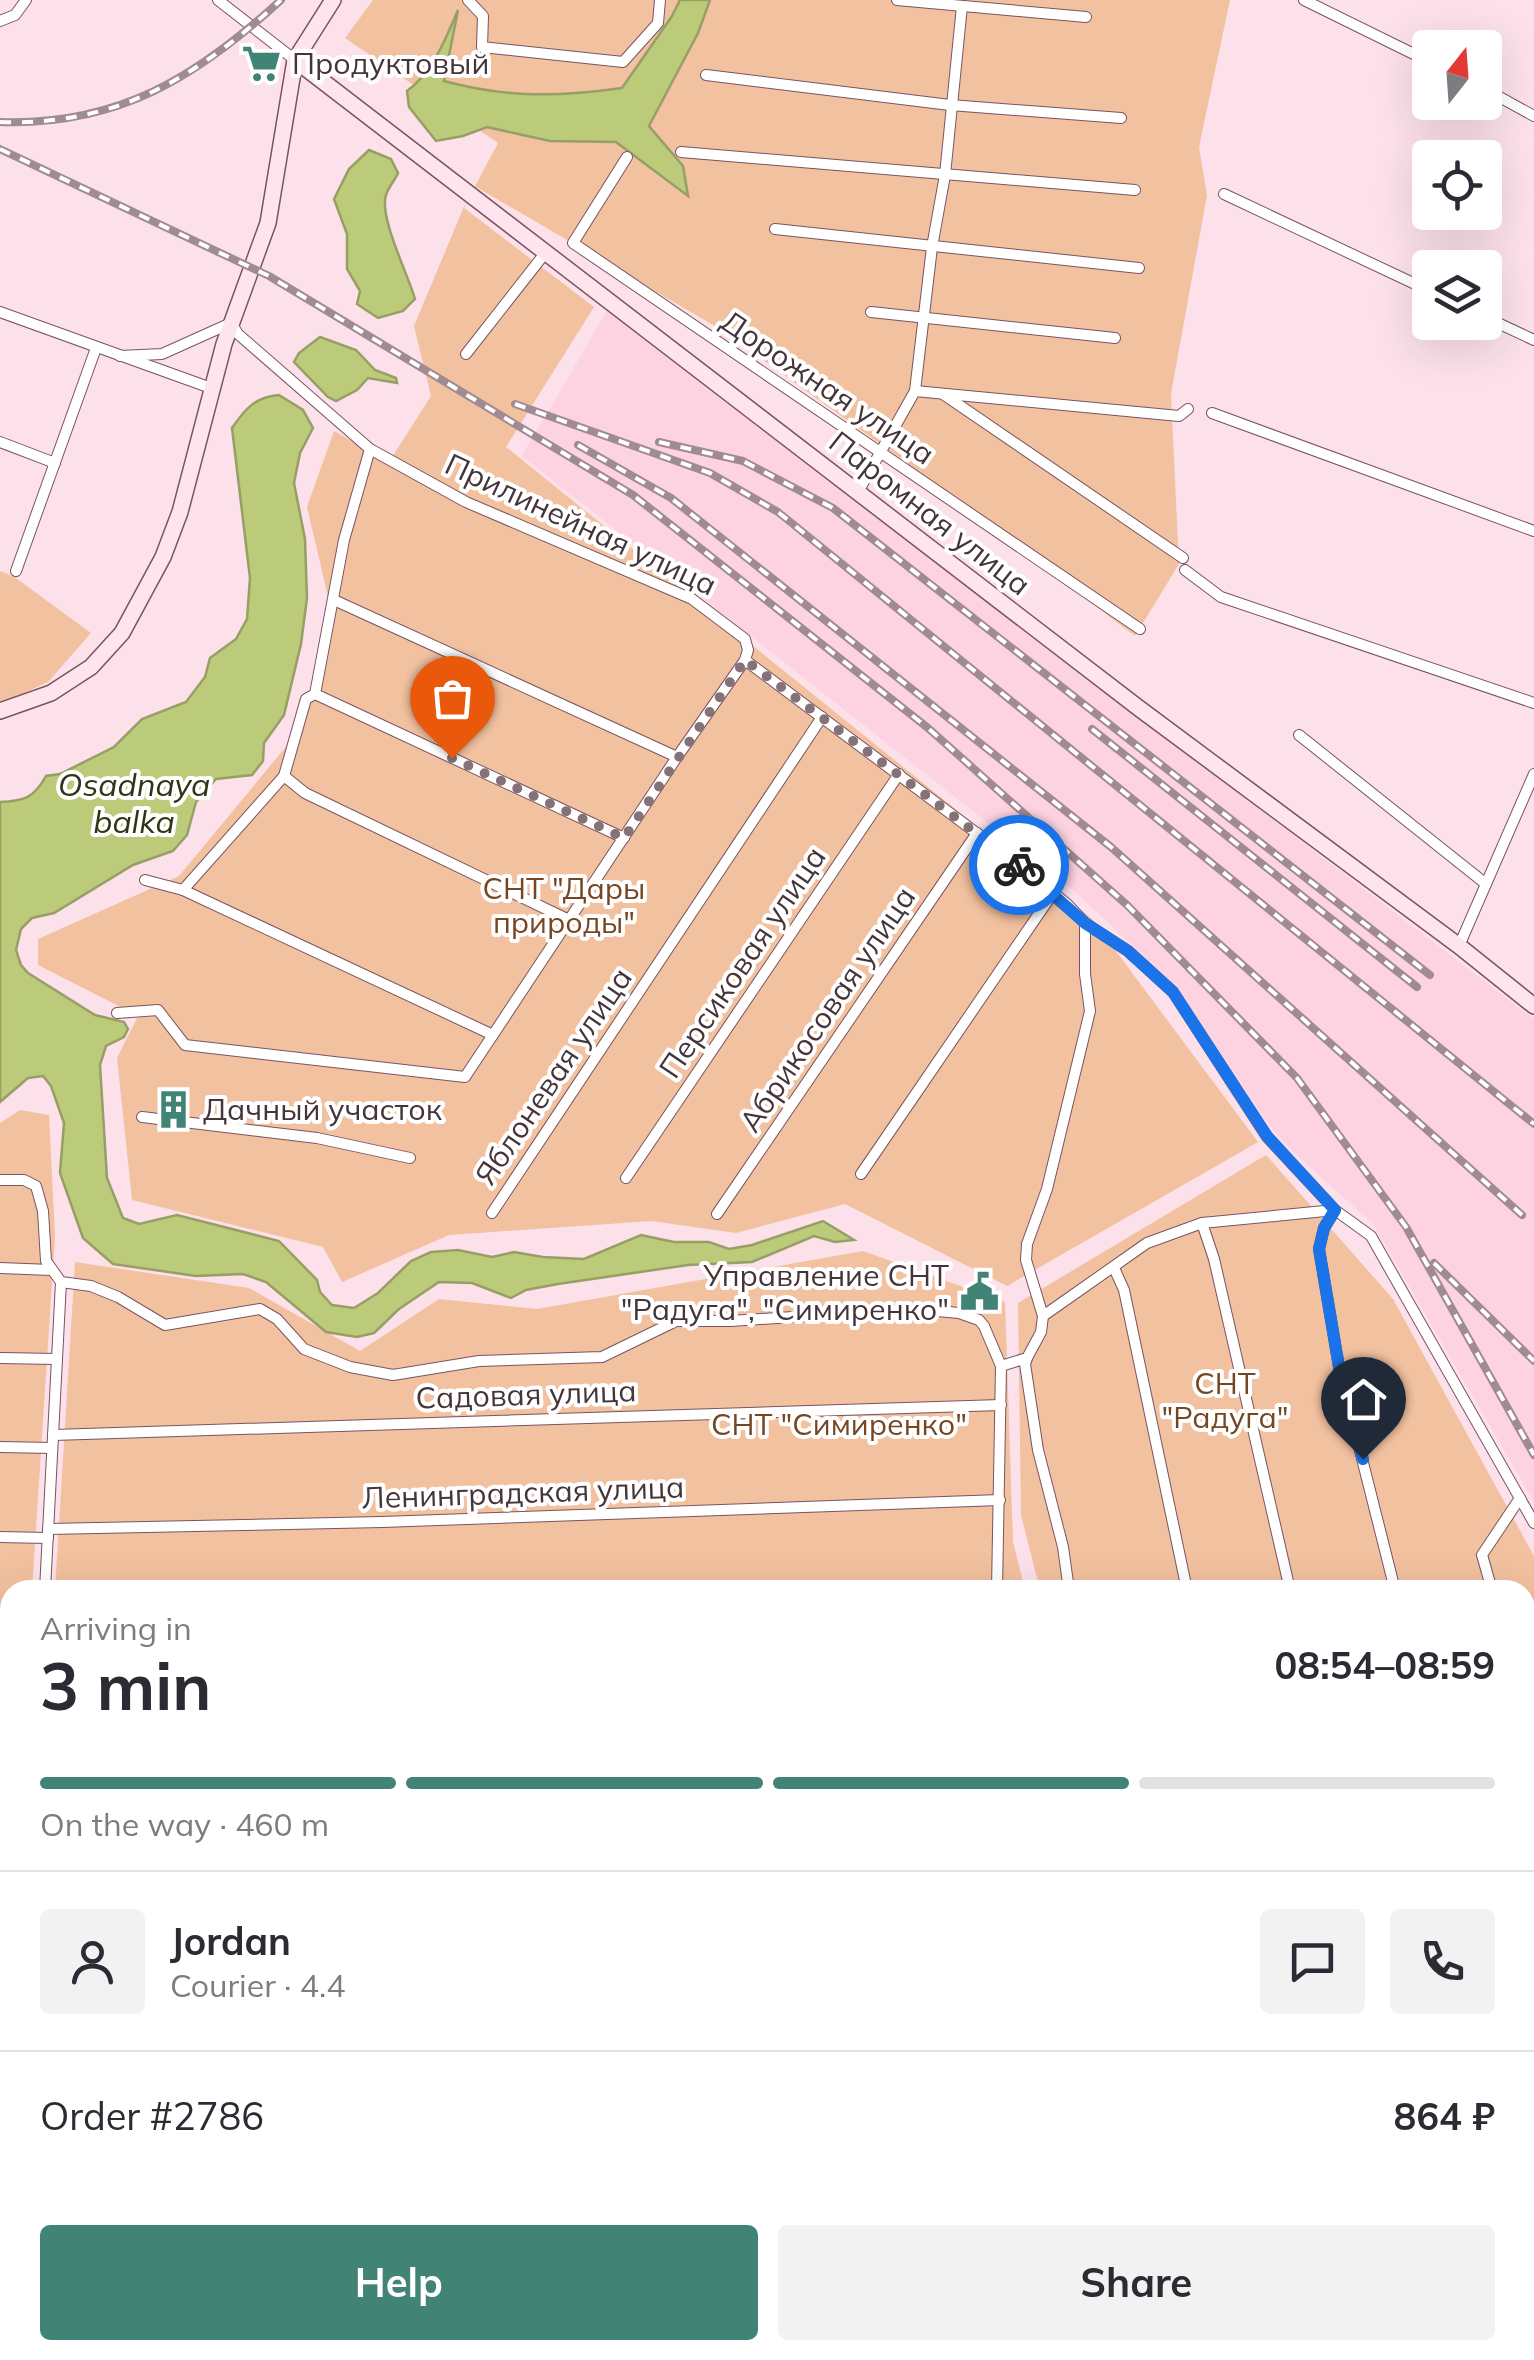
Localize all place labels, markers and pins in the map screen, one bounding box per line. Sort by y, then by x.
supermarket icon: Продуктовый [241,42,283,84]
place label: Продуктовый [292,44,489,82]
pin [410,656,495,759]
building icon: Дачный участок [152,1088,194,1130]
place label: Дачный участок [203,1090,443,1128]
place label: Управление СНТ "Радуга", "Симиренко" [621,1256,949,1328]
public building icon: Управление СНТ "Радуга", "Симиренко" [958,1271,1000,1313]
pin [1321,1357,1406,1460]

